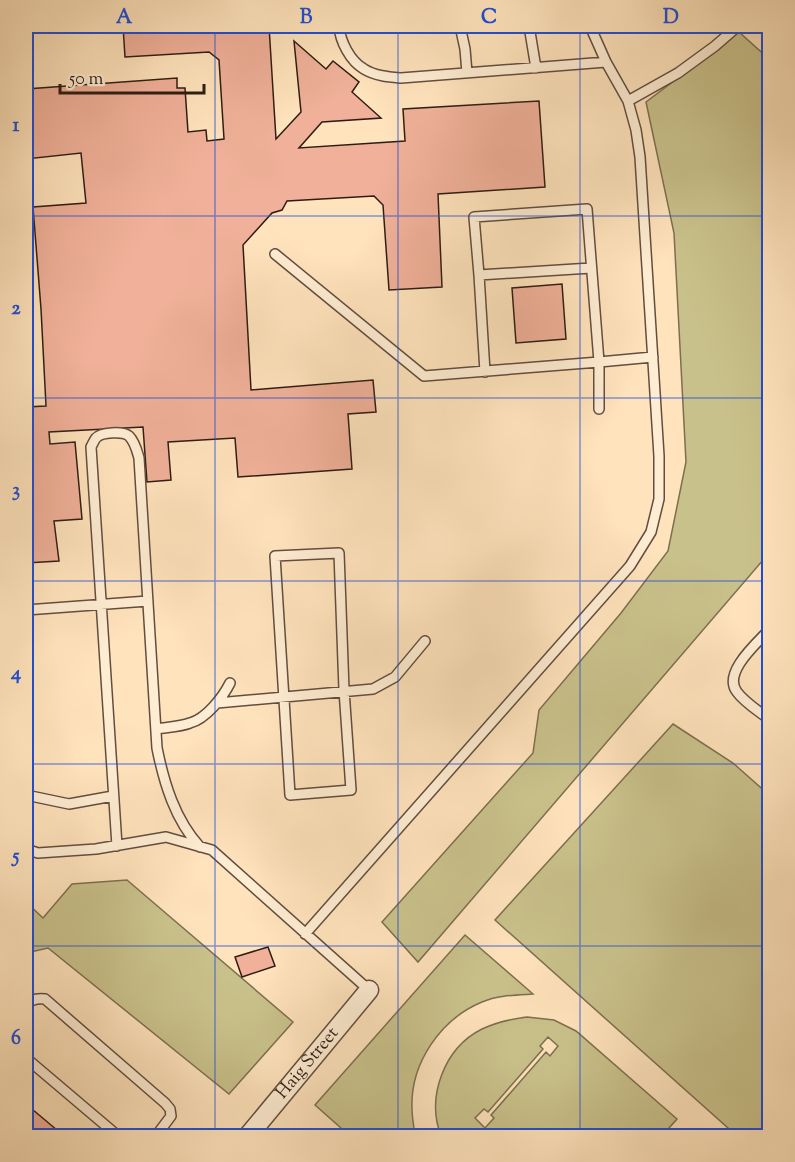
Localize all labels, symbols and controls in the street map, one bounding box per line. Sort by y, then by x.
text: A [116,4,133,33]
text: B [300,4,313,33]
text: C [481,4,497,33]
text: D [663,4,679,33]
scale bar [60,57,204,95]
text: 50 m [68,67,104,93]
text: 1 [13,112,20,141]
text: 2 [11,295,21,324]
text: 3 [12,477,20,506]
text: 4 [10,660,21,689]
text: 5 [11,843,20,872]
street label: Haig Street [270,1022,346,1105]
text: 6 [11,1025,21,1054]

